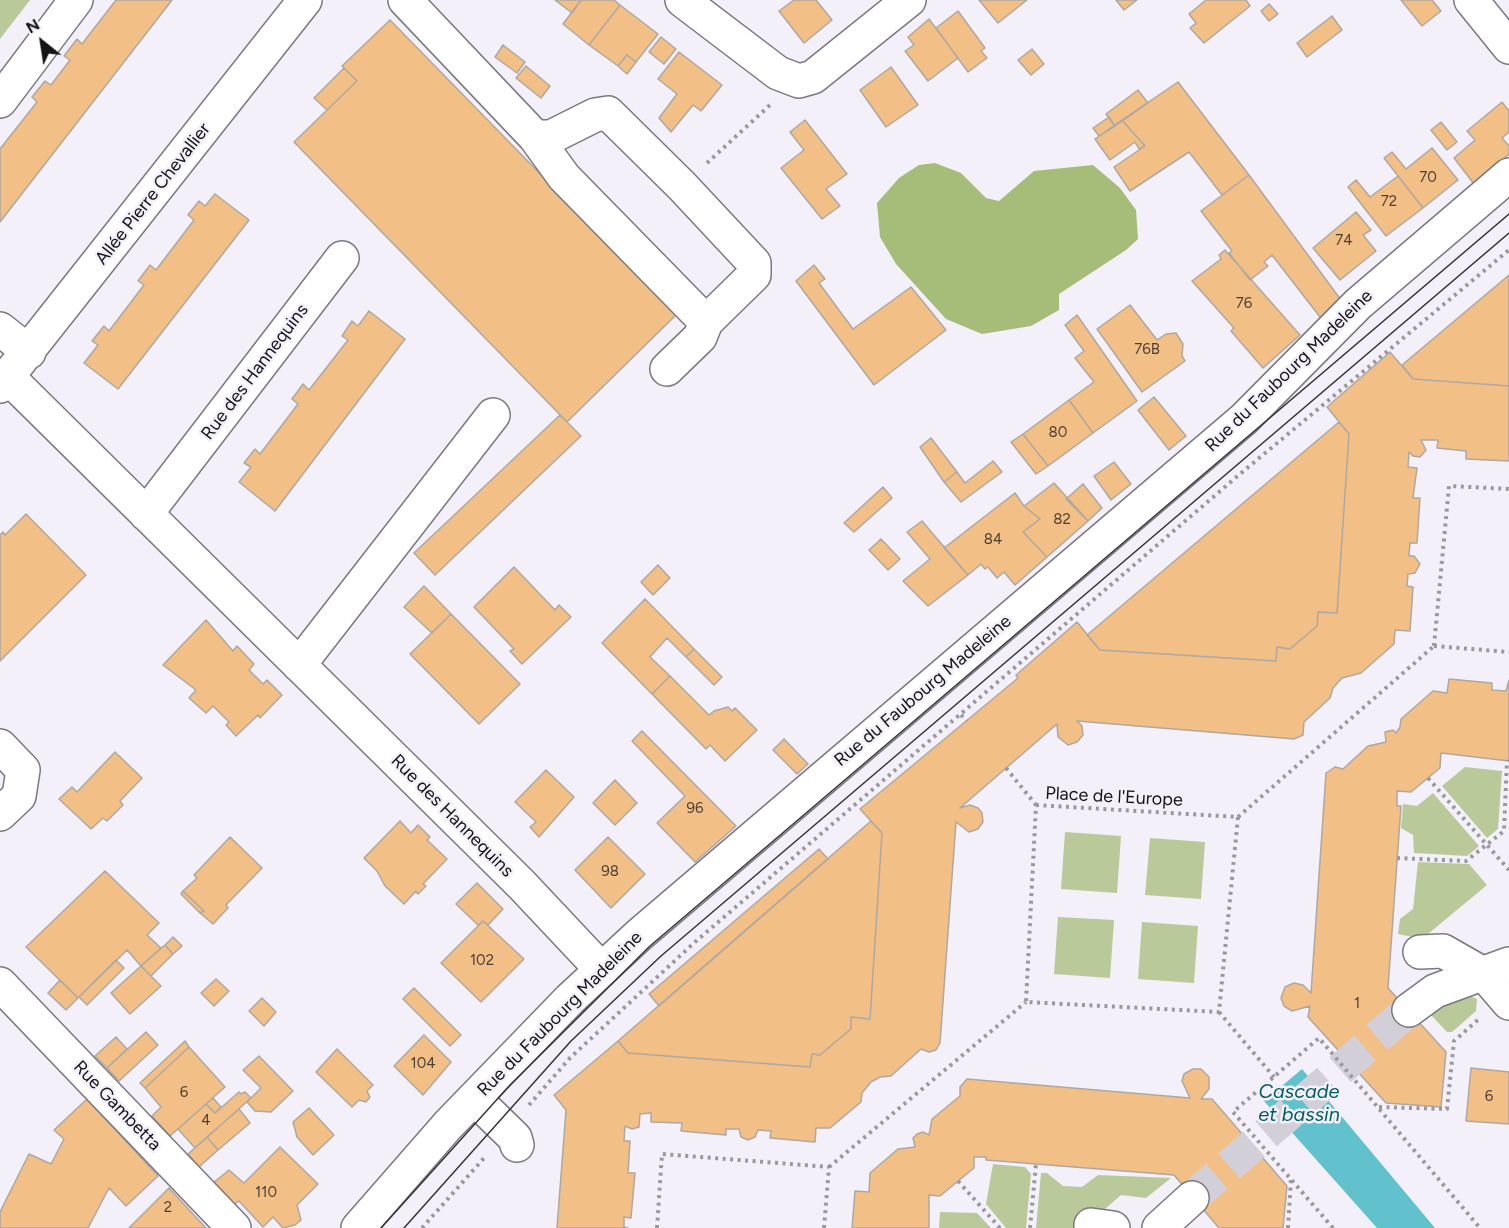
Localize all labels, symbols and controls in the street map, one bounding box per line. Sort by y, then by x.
north arrow [12,12,72,72]
text: N [23,15,43,37]
street label: Allée Pierre Chevallier [91,119,215,269]
house number: 70 [1419,169,1437,187]
house number: 72 [1381,193,1397,211]
house number: 74 [1335,232,1353,250]
street label: Rue du Faubourg Madeleine [1201,285,1377,457]
house number: 76 [1236,295,1252,313]
street label: Rue des Hannequins [197,300,313,444]
house number: 76B [1134,341,1160,359]
house number: 80 [1049,424,1067,442]
house number: 82 [1053,511,1071,529]
house number: 84 [984,531,1002,549]
street label: Rue du Faubourg Madeleine [830,611,1016,771]
street label: Rue des Hannequins [386,750,518,882]
street label: Place de l'Europe [1045,783,1183,811]
house number: 96 [687,800,703,818]
house number: 98 [601,863,619,881]
street label: Rue du Faubourg Madeleine [473,927,647,1101]
house number: 102 [470,952,494,970]
house number: 1 [1354,995,1360,1013]
house number: 104 [410,1055,436,1073]
street label: Rue Gambetta [69,1056,165,1156]
water label: Cascade et bassin [1258,1080,1340,1127]
house number: 6 [180,1084,188,1102]
house number: 6 [1485,1088,1493,1106]
house number: 4 [201,1112,211,1130]
house number: 110 [255,1184,277,1202]
house number: 2 [164,1199,172,1217]

